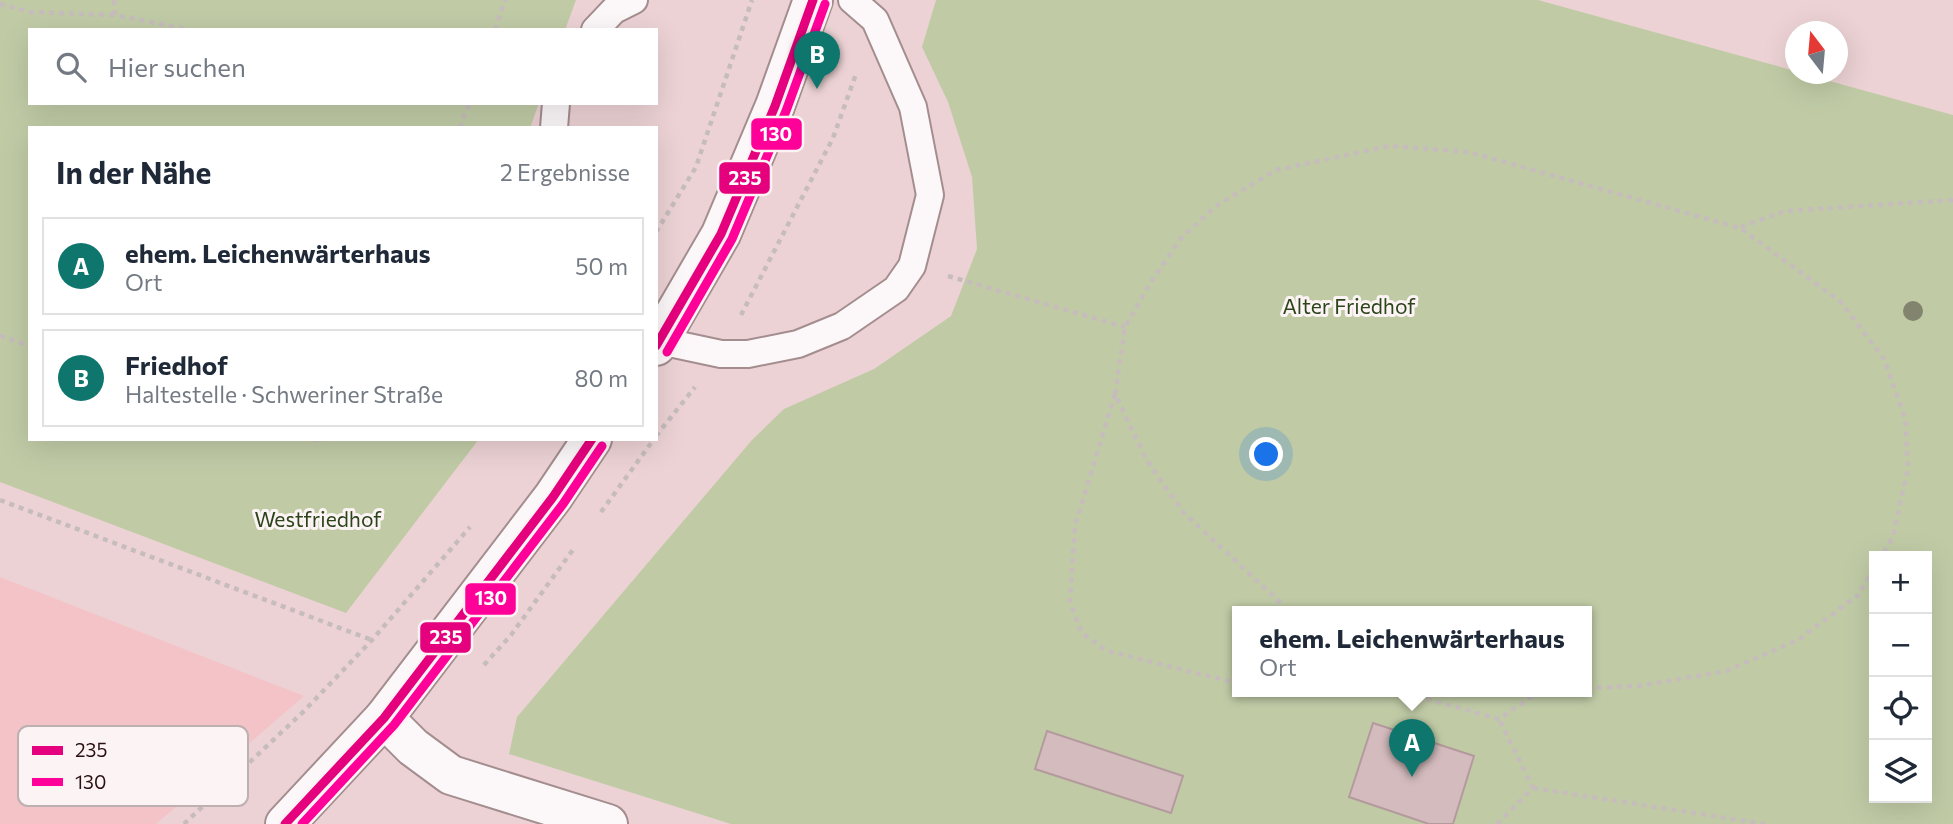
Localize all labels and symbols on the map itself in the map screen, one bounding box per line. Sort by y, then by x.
north arrow [1785,21,1848,84]
pin: B [794,31,840,89]
line badge: 130 [750,117,803,151]
text: 130 [760,122,792,145]
line badge: 235 [718,161,771,195]
text: 235 [729,166,761,189]
park label: Alter Friedhof [1282,293,1416,318]
your location [1249,437,1283,471]
park label: Westfriedhof [254,506,382,531]
line badge: 130 [464,582,517,616]
text: 130 [475,586,507,609]
line badge: 235 [419,621,472,654]
text: 235 [430,625,462,648]
pin: A [1389,719,1435,777]
legend [18,726,248,806]
text: 235 [75,738,107,761]
text: 130 [75,770,106,793]

